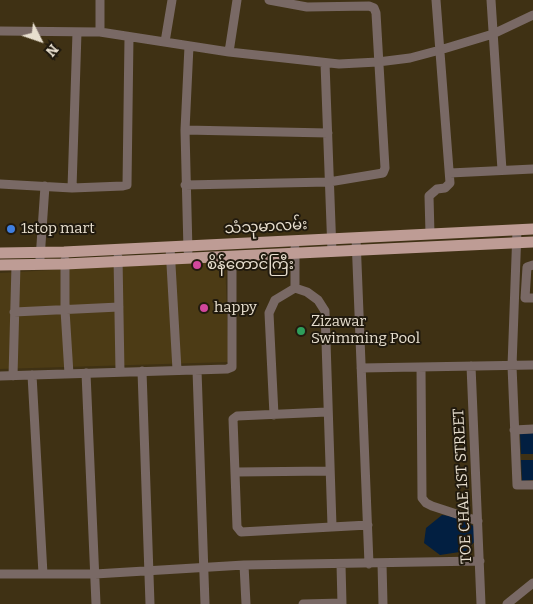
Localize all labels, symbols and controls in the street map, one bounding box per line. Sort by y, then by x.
north arrow [15,15,65,65]
text: N [42,41,62,60]
street label: သံသုမာလမ်း [224,216,308,238]
place label: 1stop mart [21,220,95,238]
marker: 1stop mart [5,223,17,235]
place label: စိန်တောင်ကြီး [207,256,294,274]
marker: စိန်တောင်ကြီး [191,259,203,271]
place label: happy [214,299,257,317]
marker: happy [198,302,210,314]
place label: Zizawar Swimming Pool [311,313,420,348]
marker: Zizawar Swimming Pool [295,325,307,337]
street label: TOE CHAE 1ST STREET [450,408,476,564]

